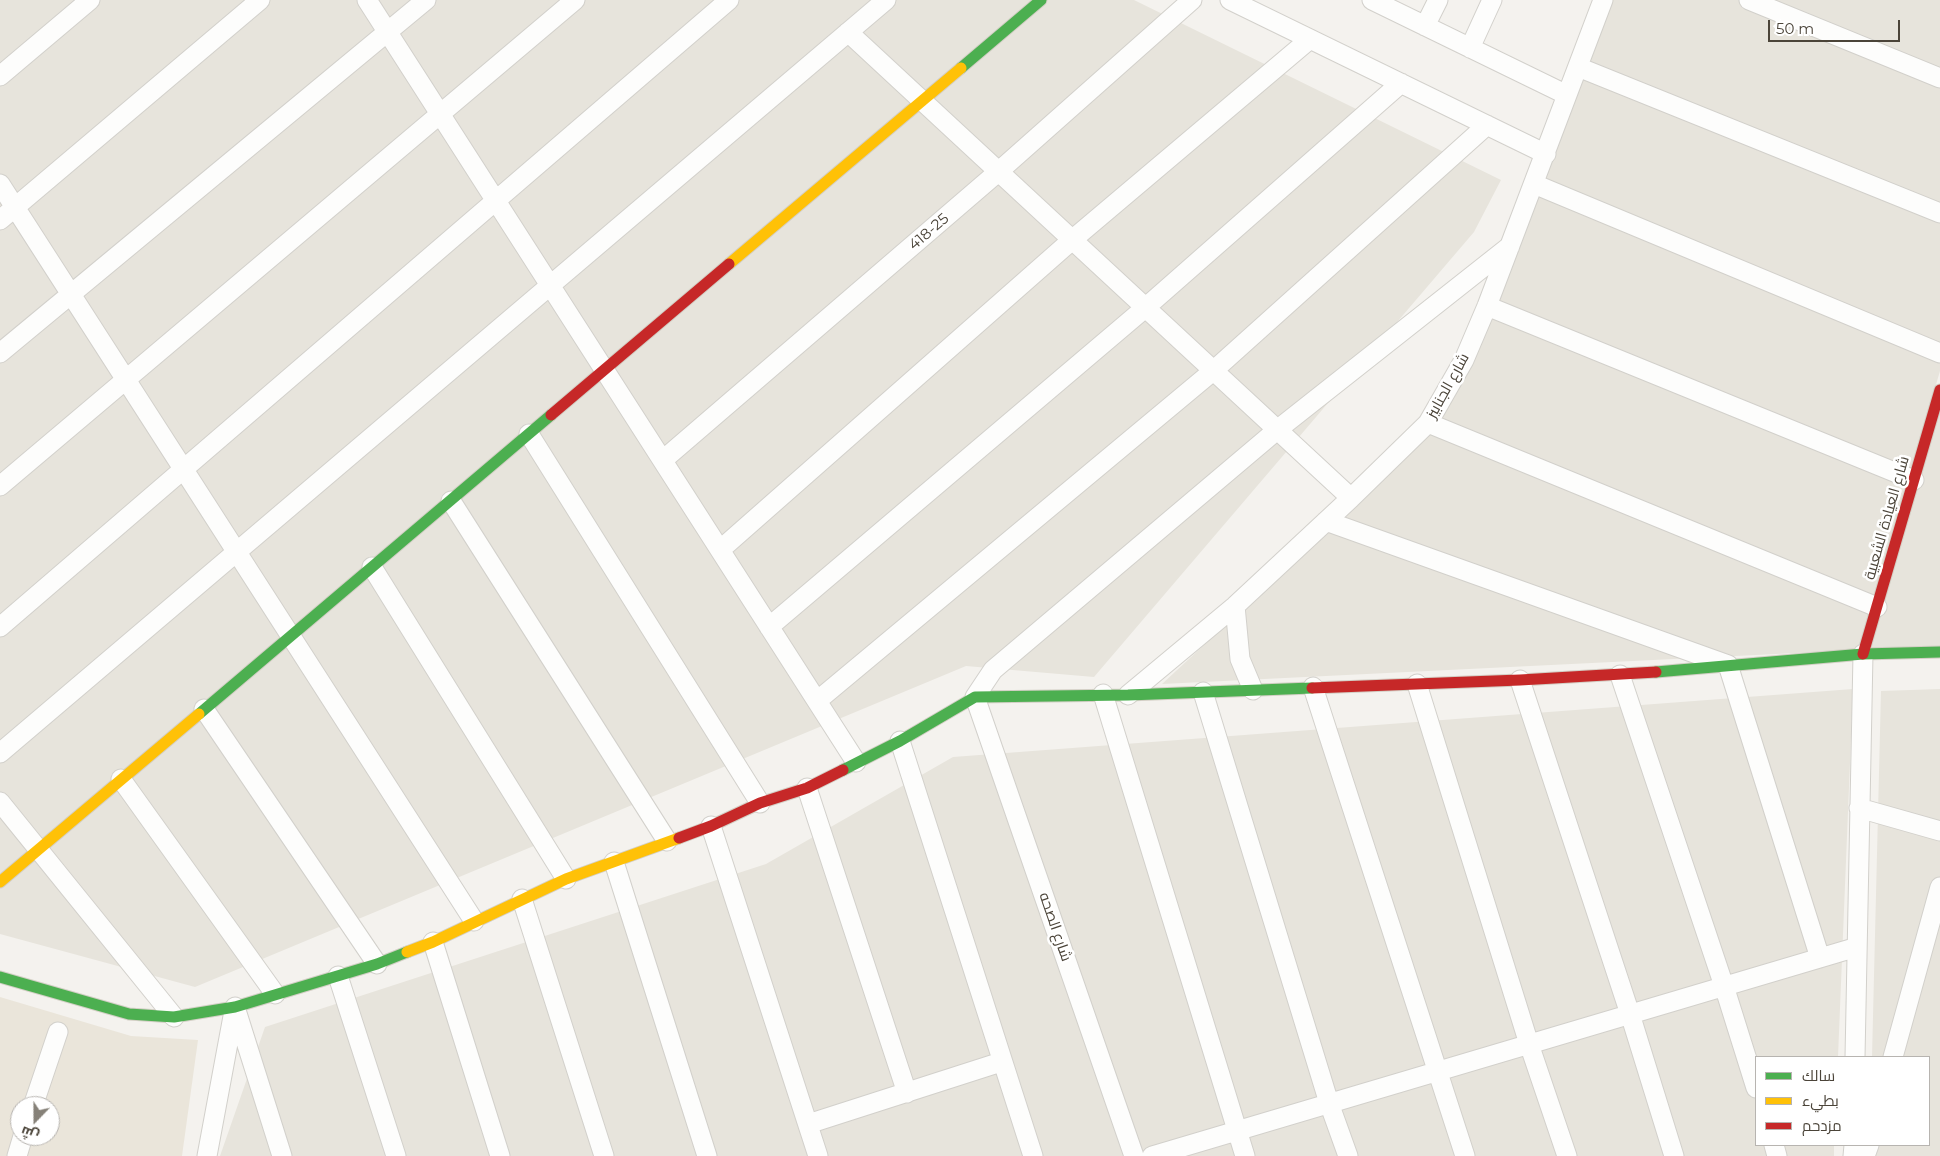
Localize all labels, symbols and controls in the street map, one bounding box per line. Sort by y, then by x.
scale bar [1770,10,1902,42]
text: 50 m [1776,19,1814,38]
street label: 418-25 [905,210,953,254]
street label: شارع الجنابيز [1423,350,1473,422]
street label: شارع العيادة الشعبية [1861,454,1913,582]
street label: شارع الصحه [1035,890,1075,964]
legend [1755,1056,1930,1146]
text: سالك [1802,1066,1835,1085]
text: بطيء [1802,1091,1839,1110]
north arrow [10,1096,60,1146]
text: مزدحم [1802,1116,1842,1135]
text: ش [18,1122,41,1146]

